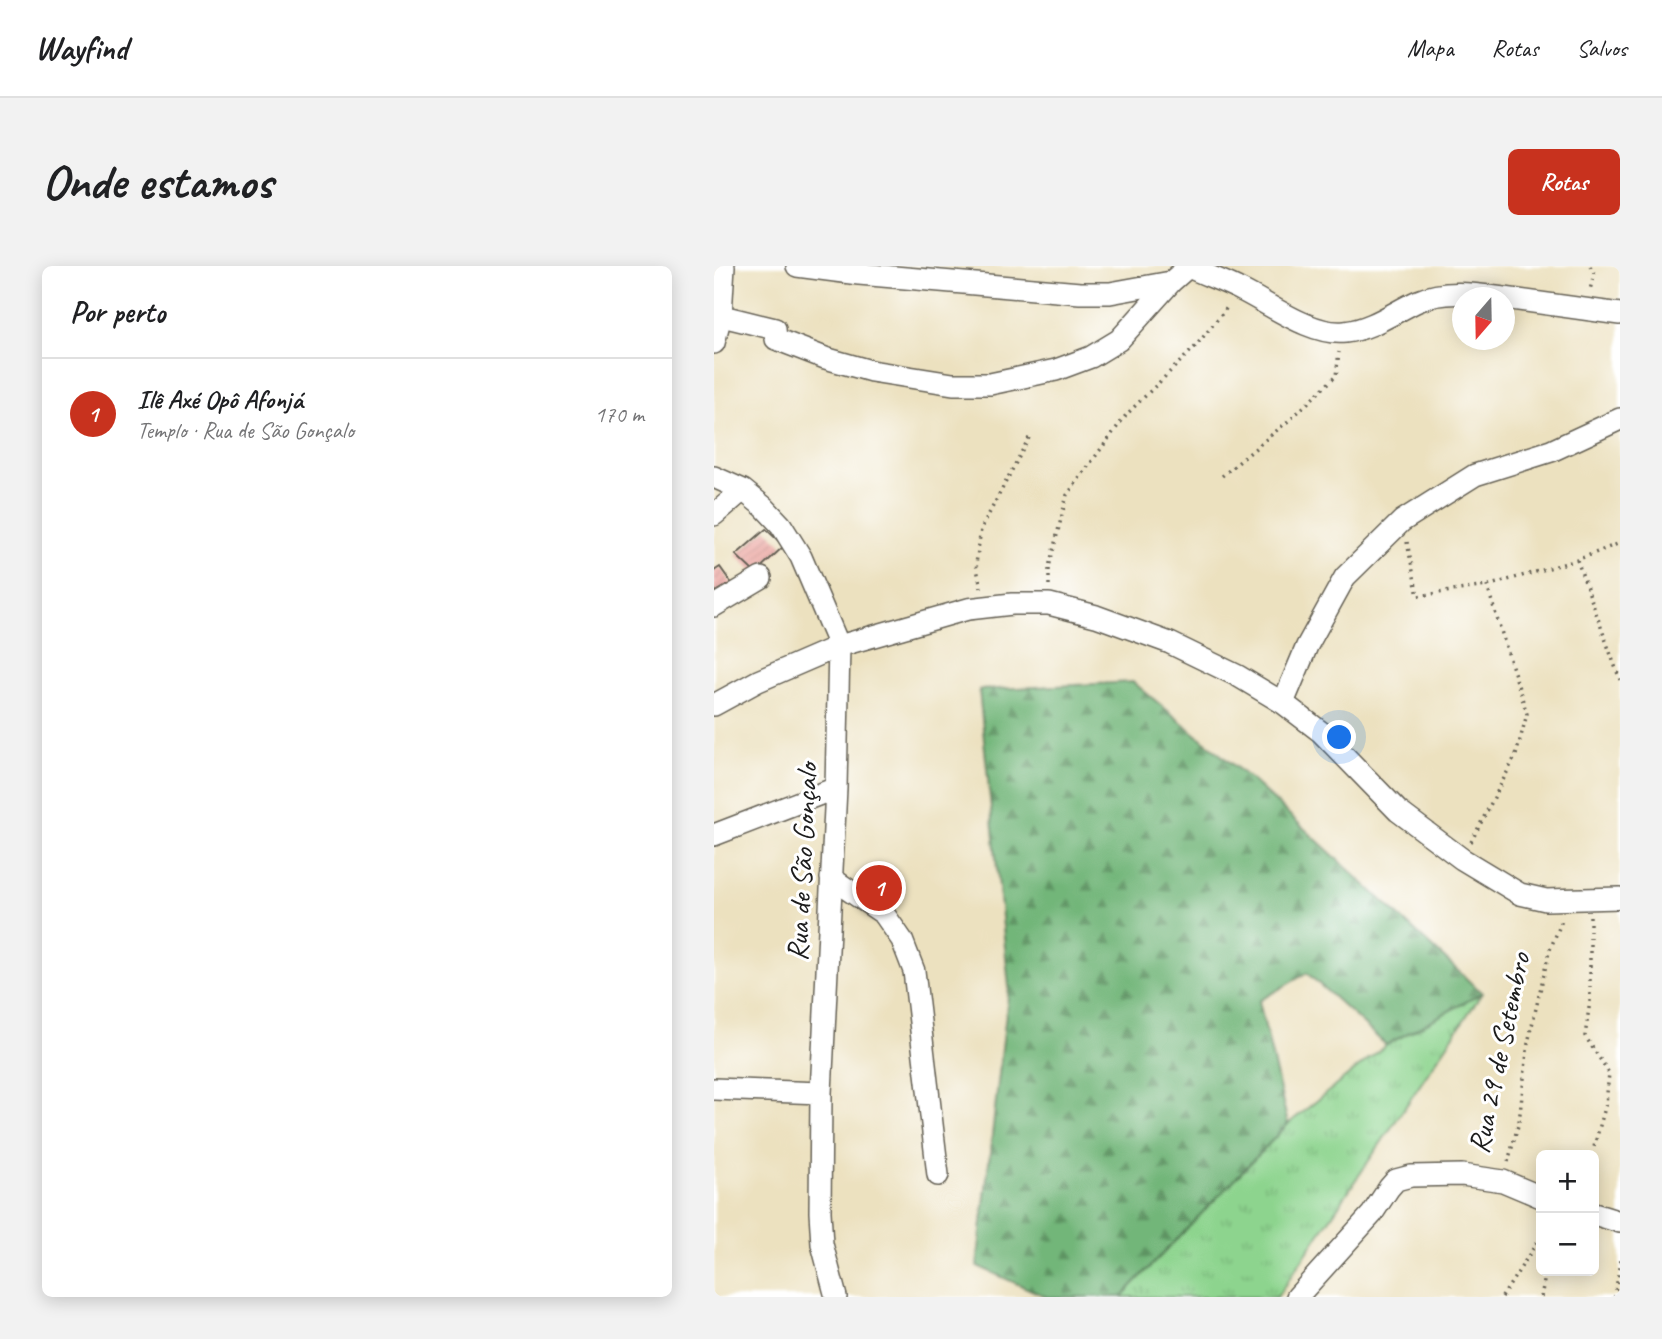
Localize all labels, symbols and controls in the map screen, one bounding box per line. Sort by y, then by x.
text: Wayfind [35,27,128,69]
text: Mapa [1407,33,1454,63]
text: Rotas [1492,33,1538,63]
text: Salvos [1576,33,1627,63]
button: Rotas [1508,149,1620,215]
text: Onde estamos [42,151,272,213]
north arrow [1452,287,1515,350]
text: Por perto [70,293,165,331]
text: Ilê Axé Opô Afonjá [137,383,303,416]
text: 1 [88,400,98,429]
text: 170 m [595,400,644,429]
text: Templo · Rua de São Gonçalo [137,416,354,445]
your location [1322,720,1356,754]
street label: Rua de São Gonçalo [778,759,826,962]
pin: 1 [856,862,902,914]
street label: Rua 29 de Setembro [1459,948,1539,1157]
map controls [1536,1150,1599,1276]
button: + [1536,1150,1599,1213]
button: − [1536,1213,1599,1276]

